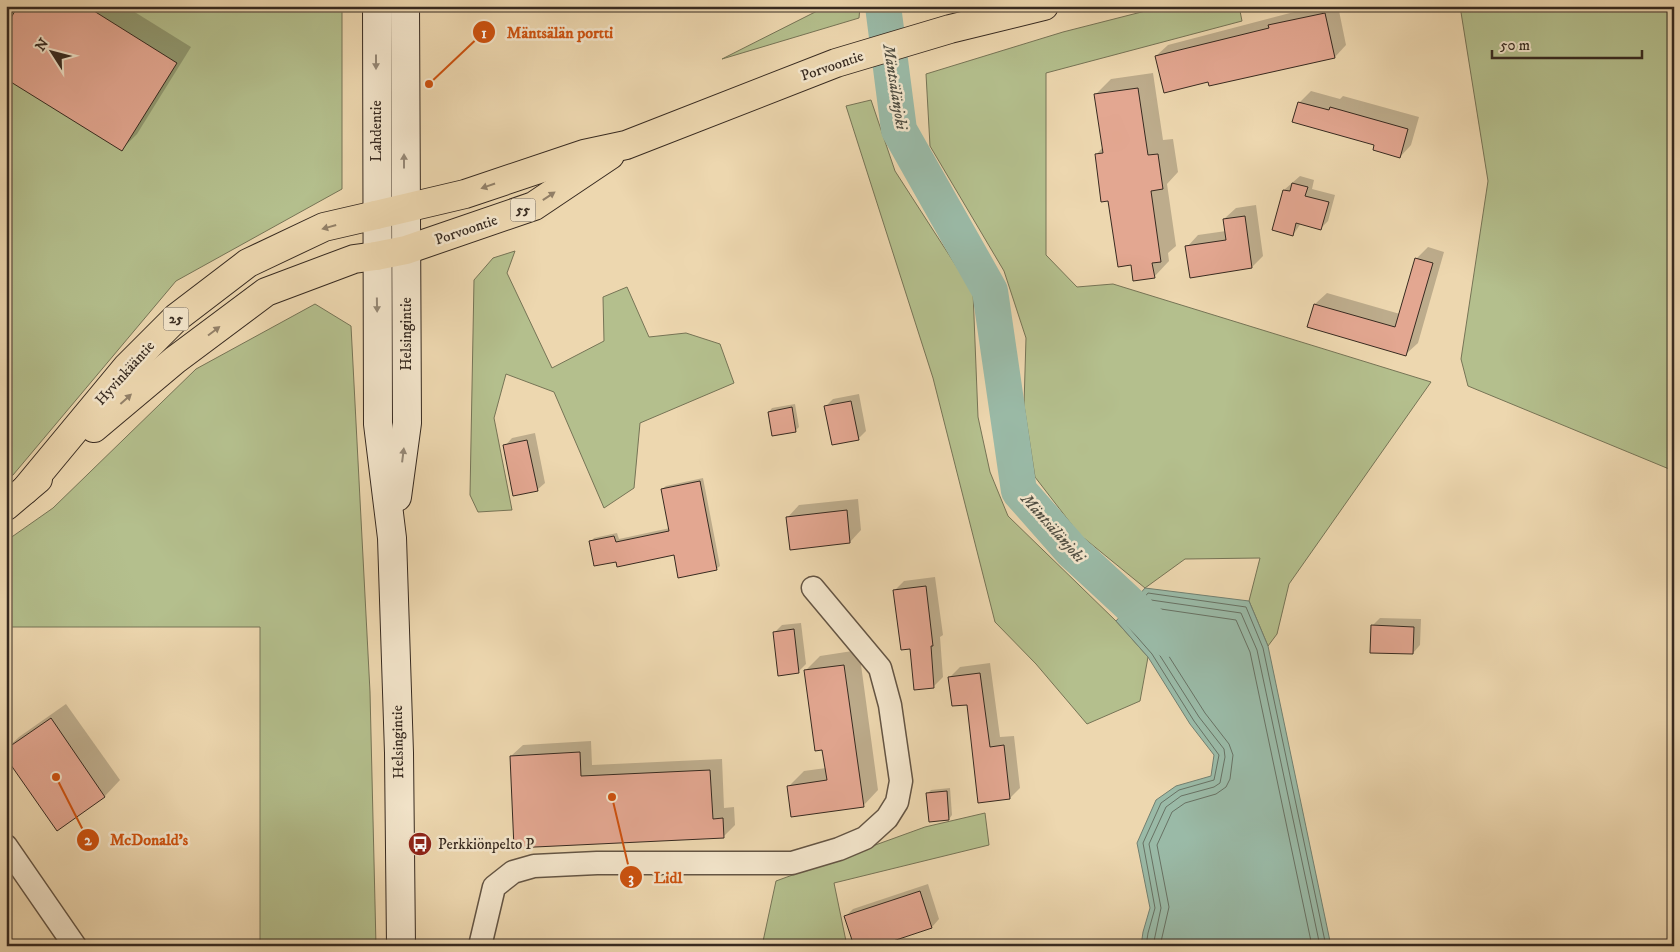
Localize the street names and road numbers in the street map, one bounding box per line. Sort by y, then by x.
street label: Porvoontie [798,46,866,86]
street label: Lahdentie [367,100,386,162]
road number: 55 [510,198,536,222]
street label: Porvoontie [432,210,500,250]
street label: Helsingintie [397,297,416,371]
road number: 25 [164,308,188,330]
street label: Hyvinkääntie [91,337,159,409]
street label: Helsingintie [388,705,408,779]

